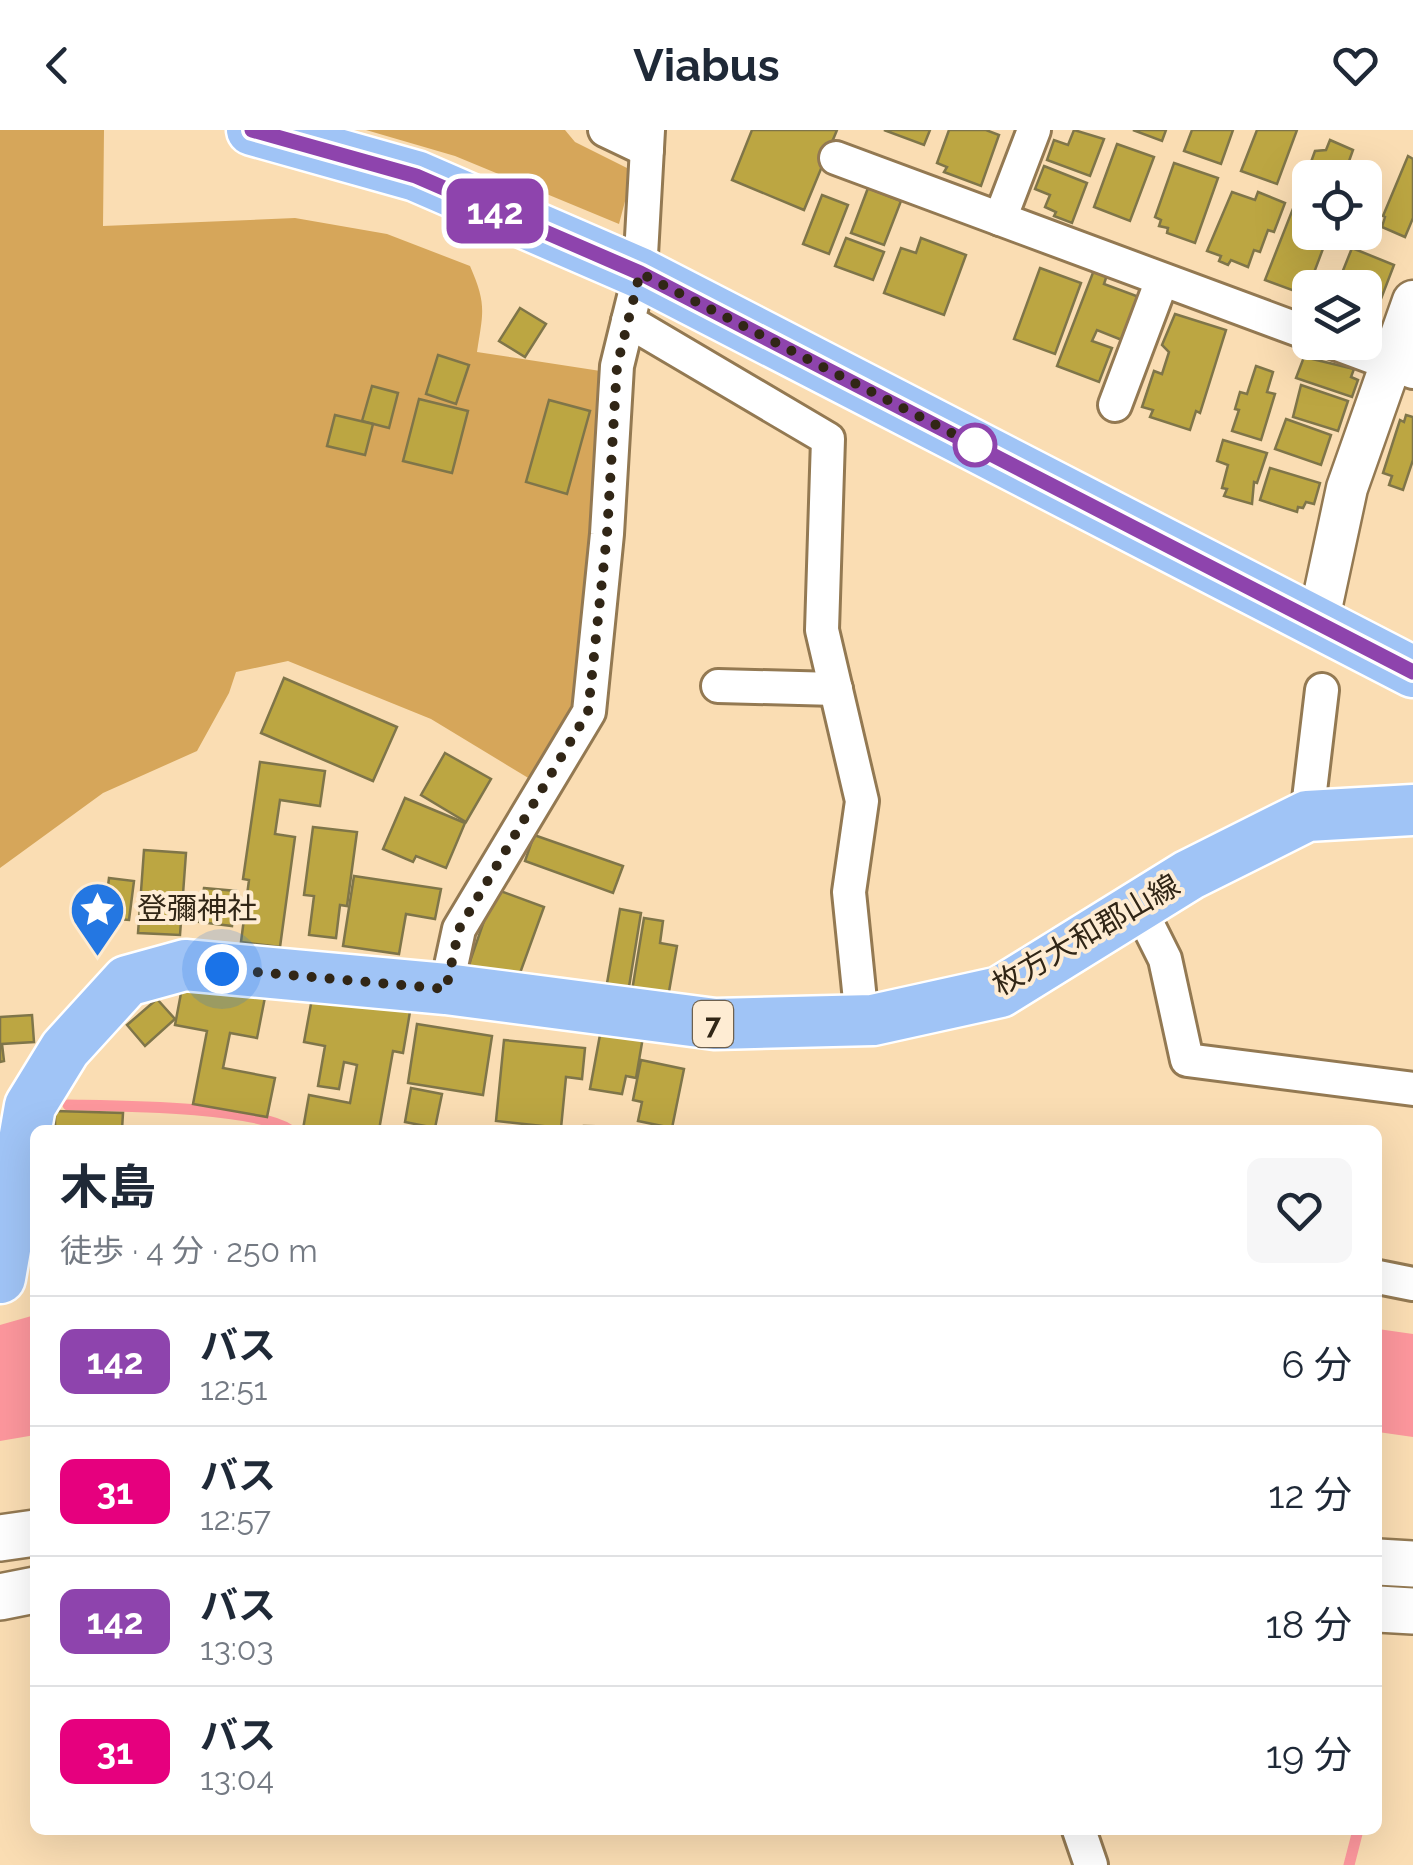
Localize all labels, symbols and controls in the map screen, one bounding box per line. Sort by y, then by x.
icon: back [30,38,85,93]
icon: heart [1328,38,1383,93]
text: Viabus [633,39,780,92]
map controls [1292,160,1382,360]
button: locate [1292,160,1382,250]
line badge: 142 [438,178,552,244]
text: 142 [466,191,524,232]
button: layers [1292,270,1382,360]
unlabelled marker [954,424,996,466]
street label: 枚方大和郡山線 [986,867,1185,1002]
place icon: 登彌神社 [68,879,128,958]
place label: 登彌神社 [137,891,257,926]
your location [197,944,247,994]
road number: 7 [693,1001,733,1047]
button: heart [1247,1158,1352,1263]
text: 木島 [60,1159,156,1215]
text: 徒歩 · 4 分 · 250 m [60,1232,318,1269]
text: バス [200,1323,276,1368]
text: 142 [86,1341,144,1382]
text: 6 分 [1281,1342,1352,1387]
text: 12:51 [200,1370,268,1407]
text: バス [200,1453,276,1498]
text: 31 [97,1471,133,1512]
text: 12 分 [1268,1472,1352,1517]
text: 12:57 [200,1500,271,1537]
text: バス [200,1583,276,1628]
text: 142 [86,1601,144,1642]
text: 18 分 [1266,1602,1352,1647]
text: 13:03 [200,1630,273,1667]
text: バス [200,1713,276,1758]
text: 31 [97,1731,133,1772]
text: 19 分 [1266,1732,1352,1777]
text: 13:04 [200,1760,274,1797]

